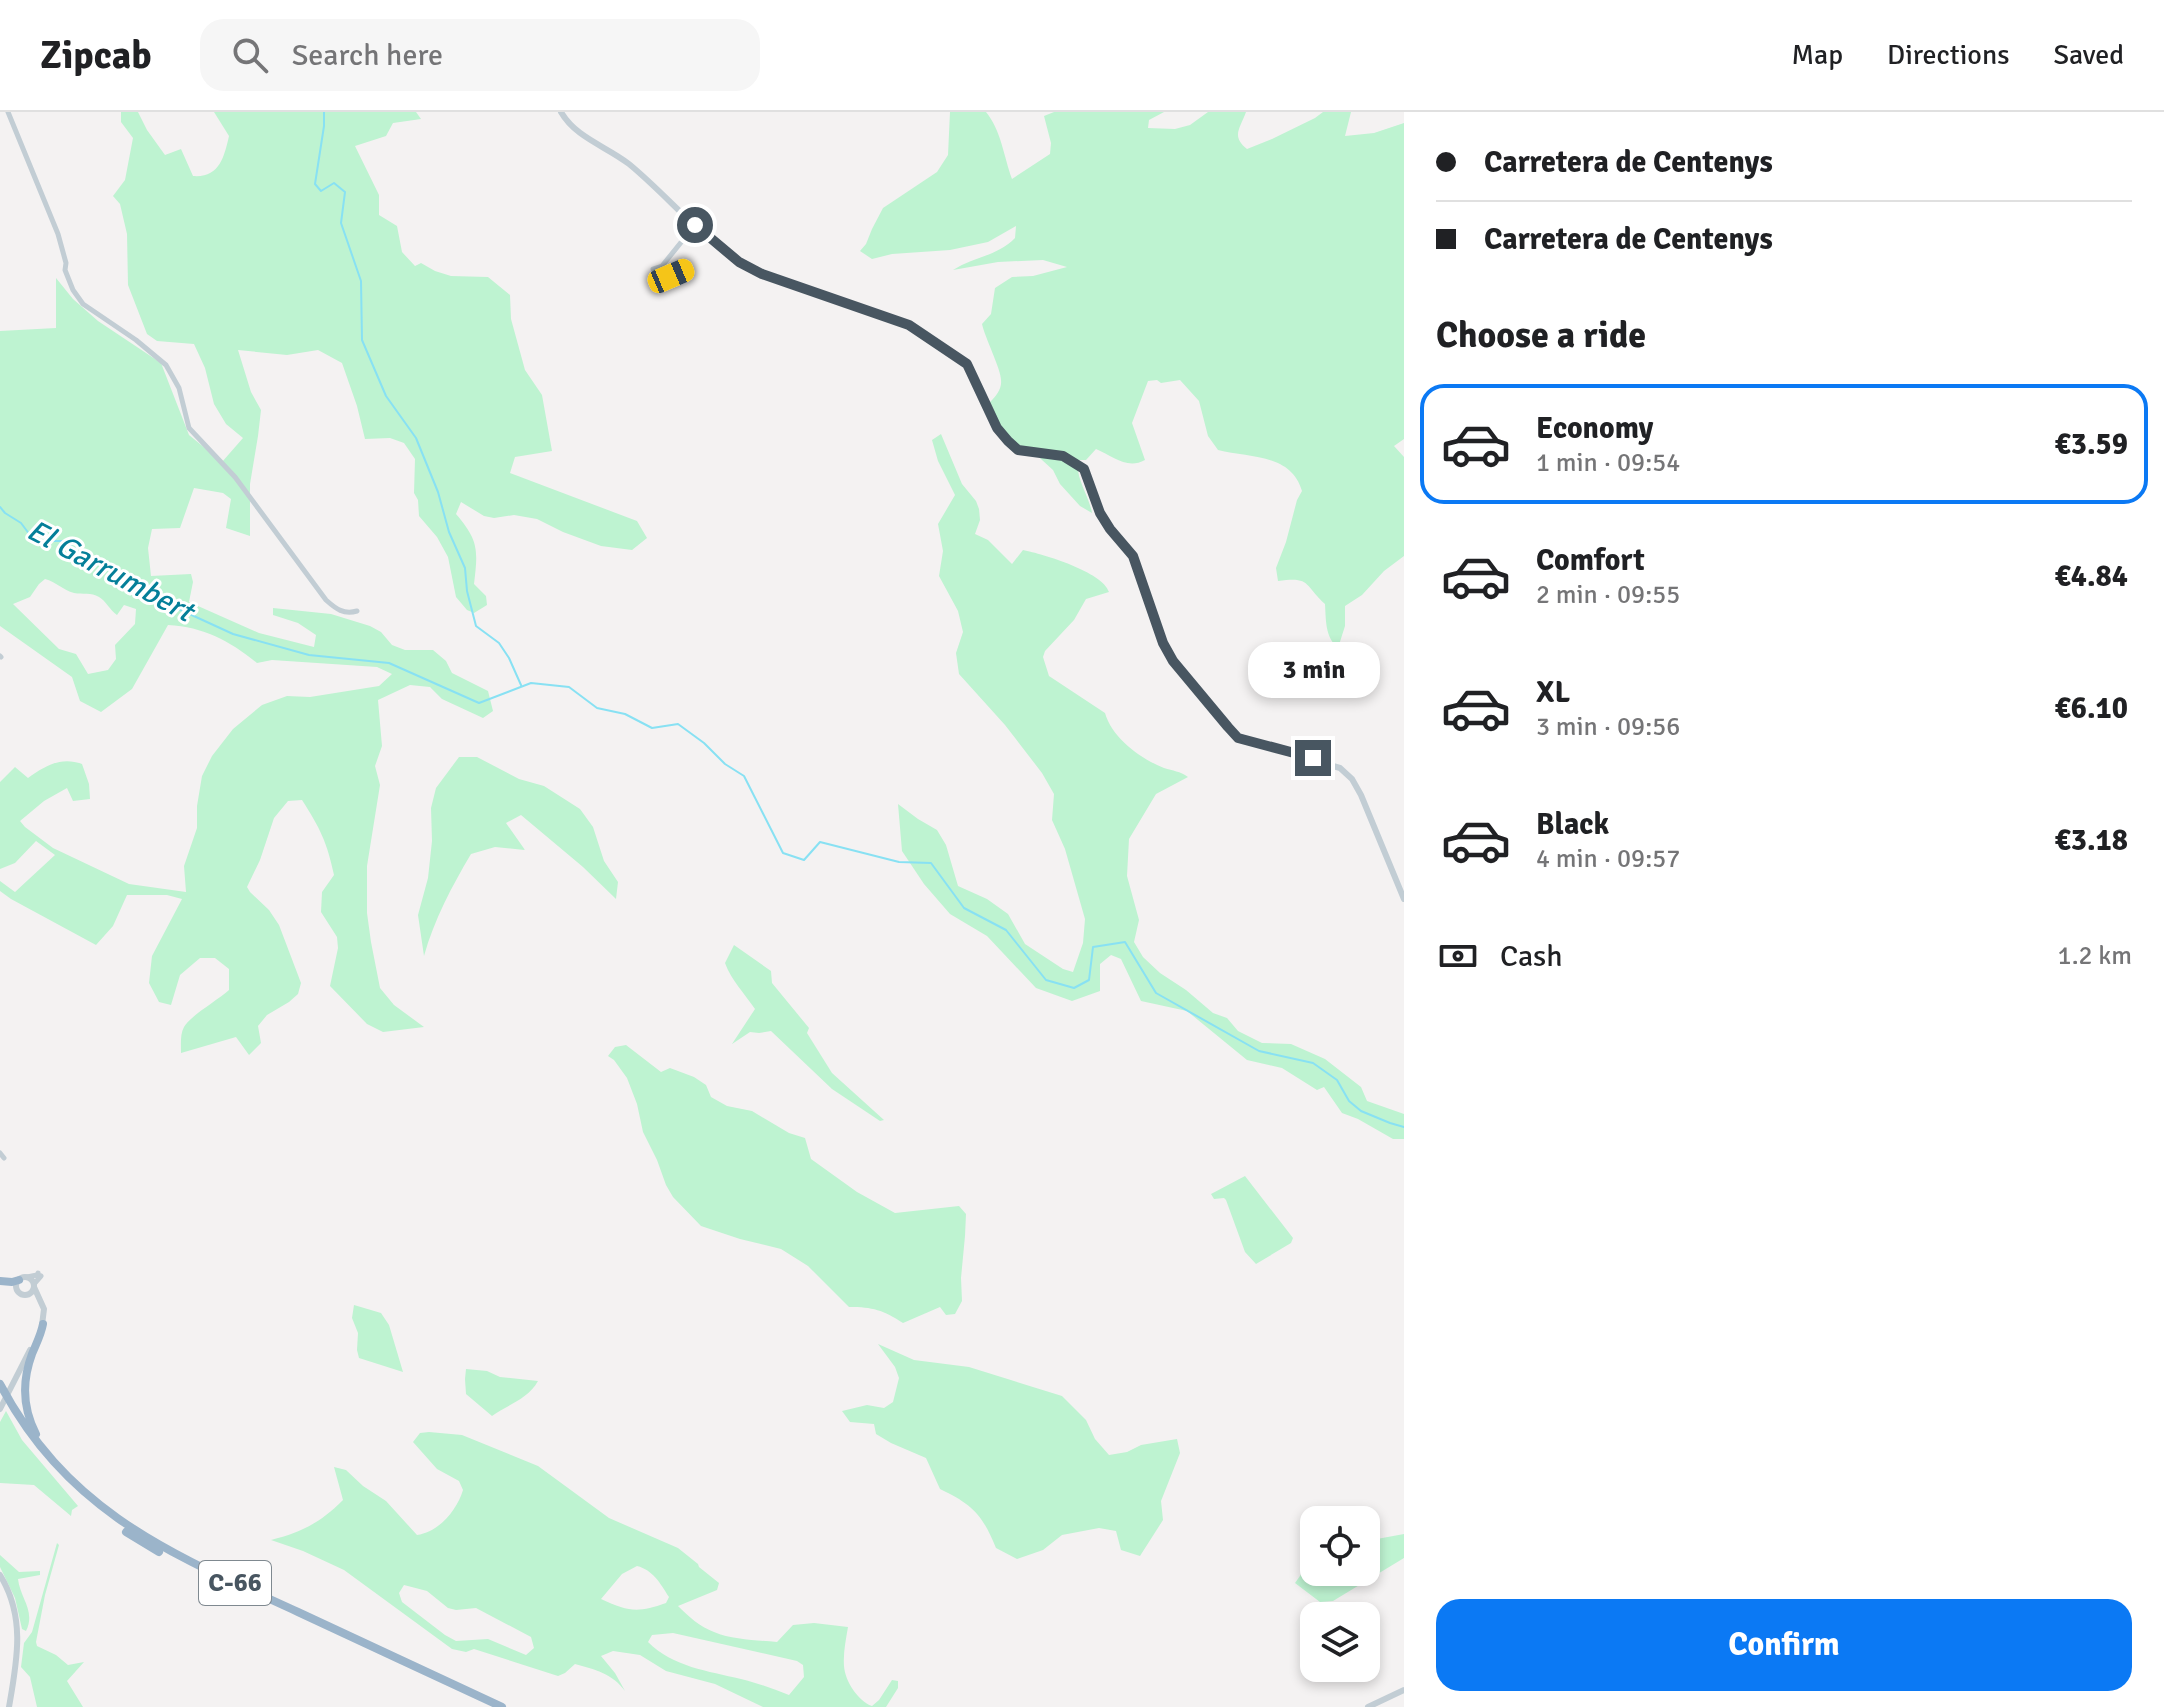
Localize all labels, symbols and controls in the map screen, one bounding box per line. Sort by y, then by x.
search box [200,19,760,91]
text: Zipcab [40,32,152,79]
icon: search [228,33,272,77]
text: Search here [292,37,443,74]
text: Map [1791,38,1843,72]
text: Directions [1887,38,2009,72]
text: Saved [2053,38,2124,72]
text: Carretera de Centenys [1484,144,1773,181]
route start [677,207,713,243]
text: Carretera de Centenys [1484,221,1773,258]
car [644,256,698,296]
text: Choose a ride [1436,313,1646,358]
icon: car [1440,408,1512,480]
text: Economy [1536,410,1653,447]
text: €3.59 [2055,426,2128,463]
text: 1 min · 09:54 [1536,447,1680,479]
water label: El Garrumbert [21,512,202,632]
icon: car [1440,540,1512,612]
text: Comfort [1536,542,1645,579]
text: €4.84 [2055,558,2128,595]
text: 2 min · 09:55 [1536,579,1680,611]
callout: 3 min [1247,642,1379,698]
text: 3 min [1283,654,1345,686]
icon: car [1440,672,1512,744]
text: XL [1536,674,1570,711]
text: €6.10 [2055,690,2128,727]
text: 3 min · 09:56 [1536,711,1680,743]
route end [1295,740,1331,776]
icon: car [1440,804,1512,876]
text: Black [1536,806,1609,843]
text: €3.18 [2055,822,2128,859]
text: 4 min · 09:57 [1536,843,1680,875]
icon: cash [1436,934,1480,978]
text: Cash [1500,938,1563,975]
text: 1.2 km [2058,940,2132,972]
map controls [1300,1506,1380,1682]
button: locate [1300,1506,1380,1586]
road number: C-66 [199,1561,271,1605]
button: Confirm [1436,1599,2132,1691]
button: layers [1300,1602,1380,1682]

